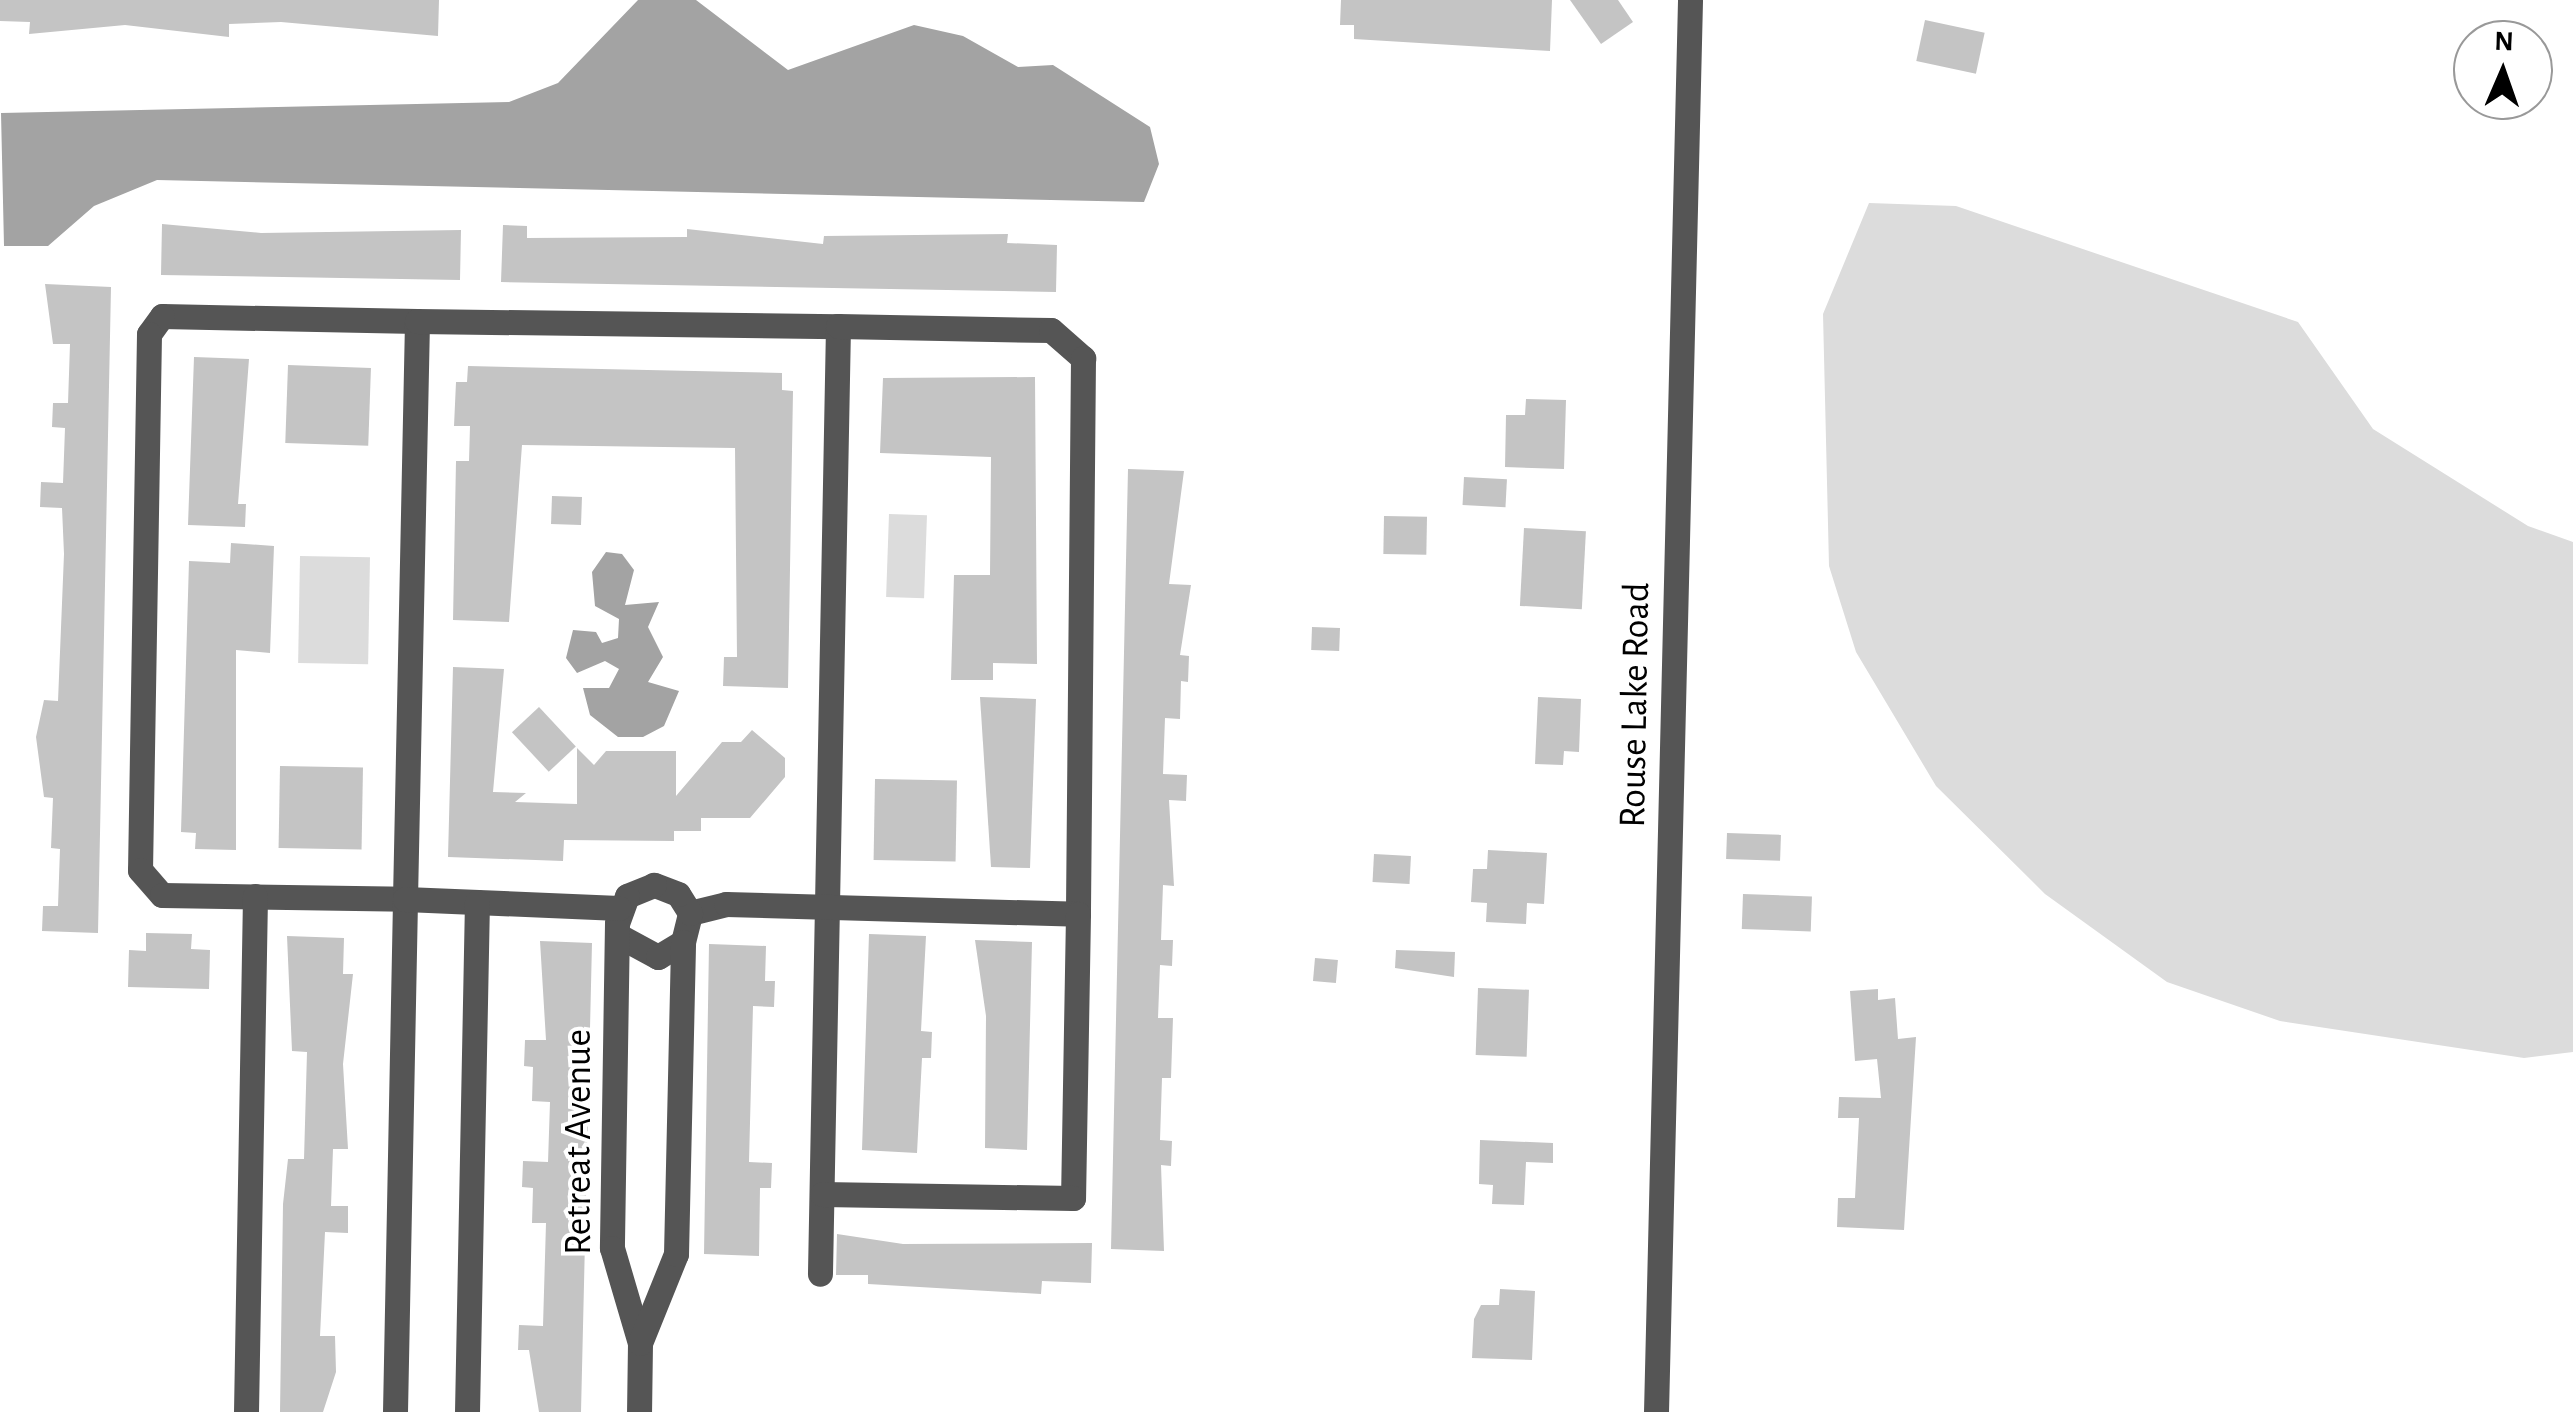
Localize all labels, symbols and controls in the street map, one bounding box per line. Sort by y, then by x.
north arrow [2453,20,2553,120]
text: N [2494,28,2514,56]
street label: Rouse Lake Road [1611,582,1661,828]
street label: Retreat Avenue [557,1029,603,1255]

